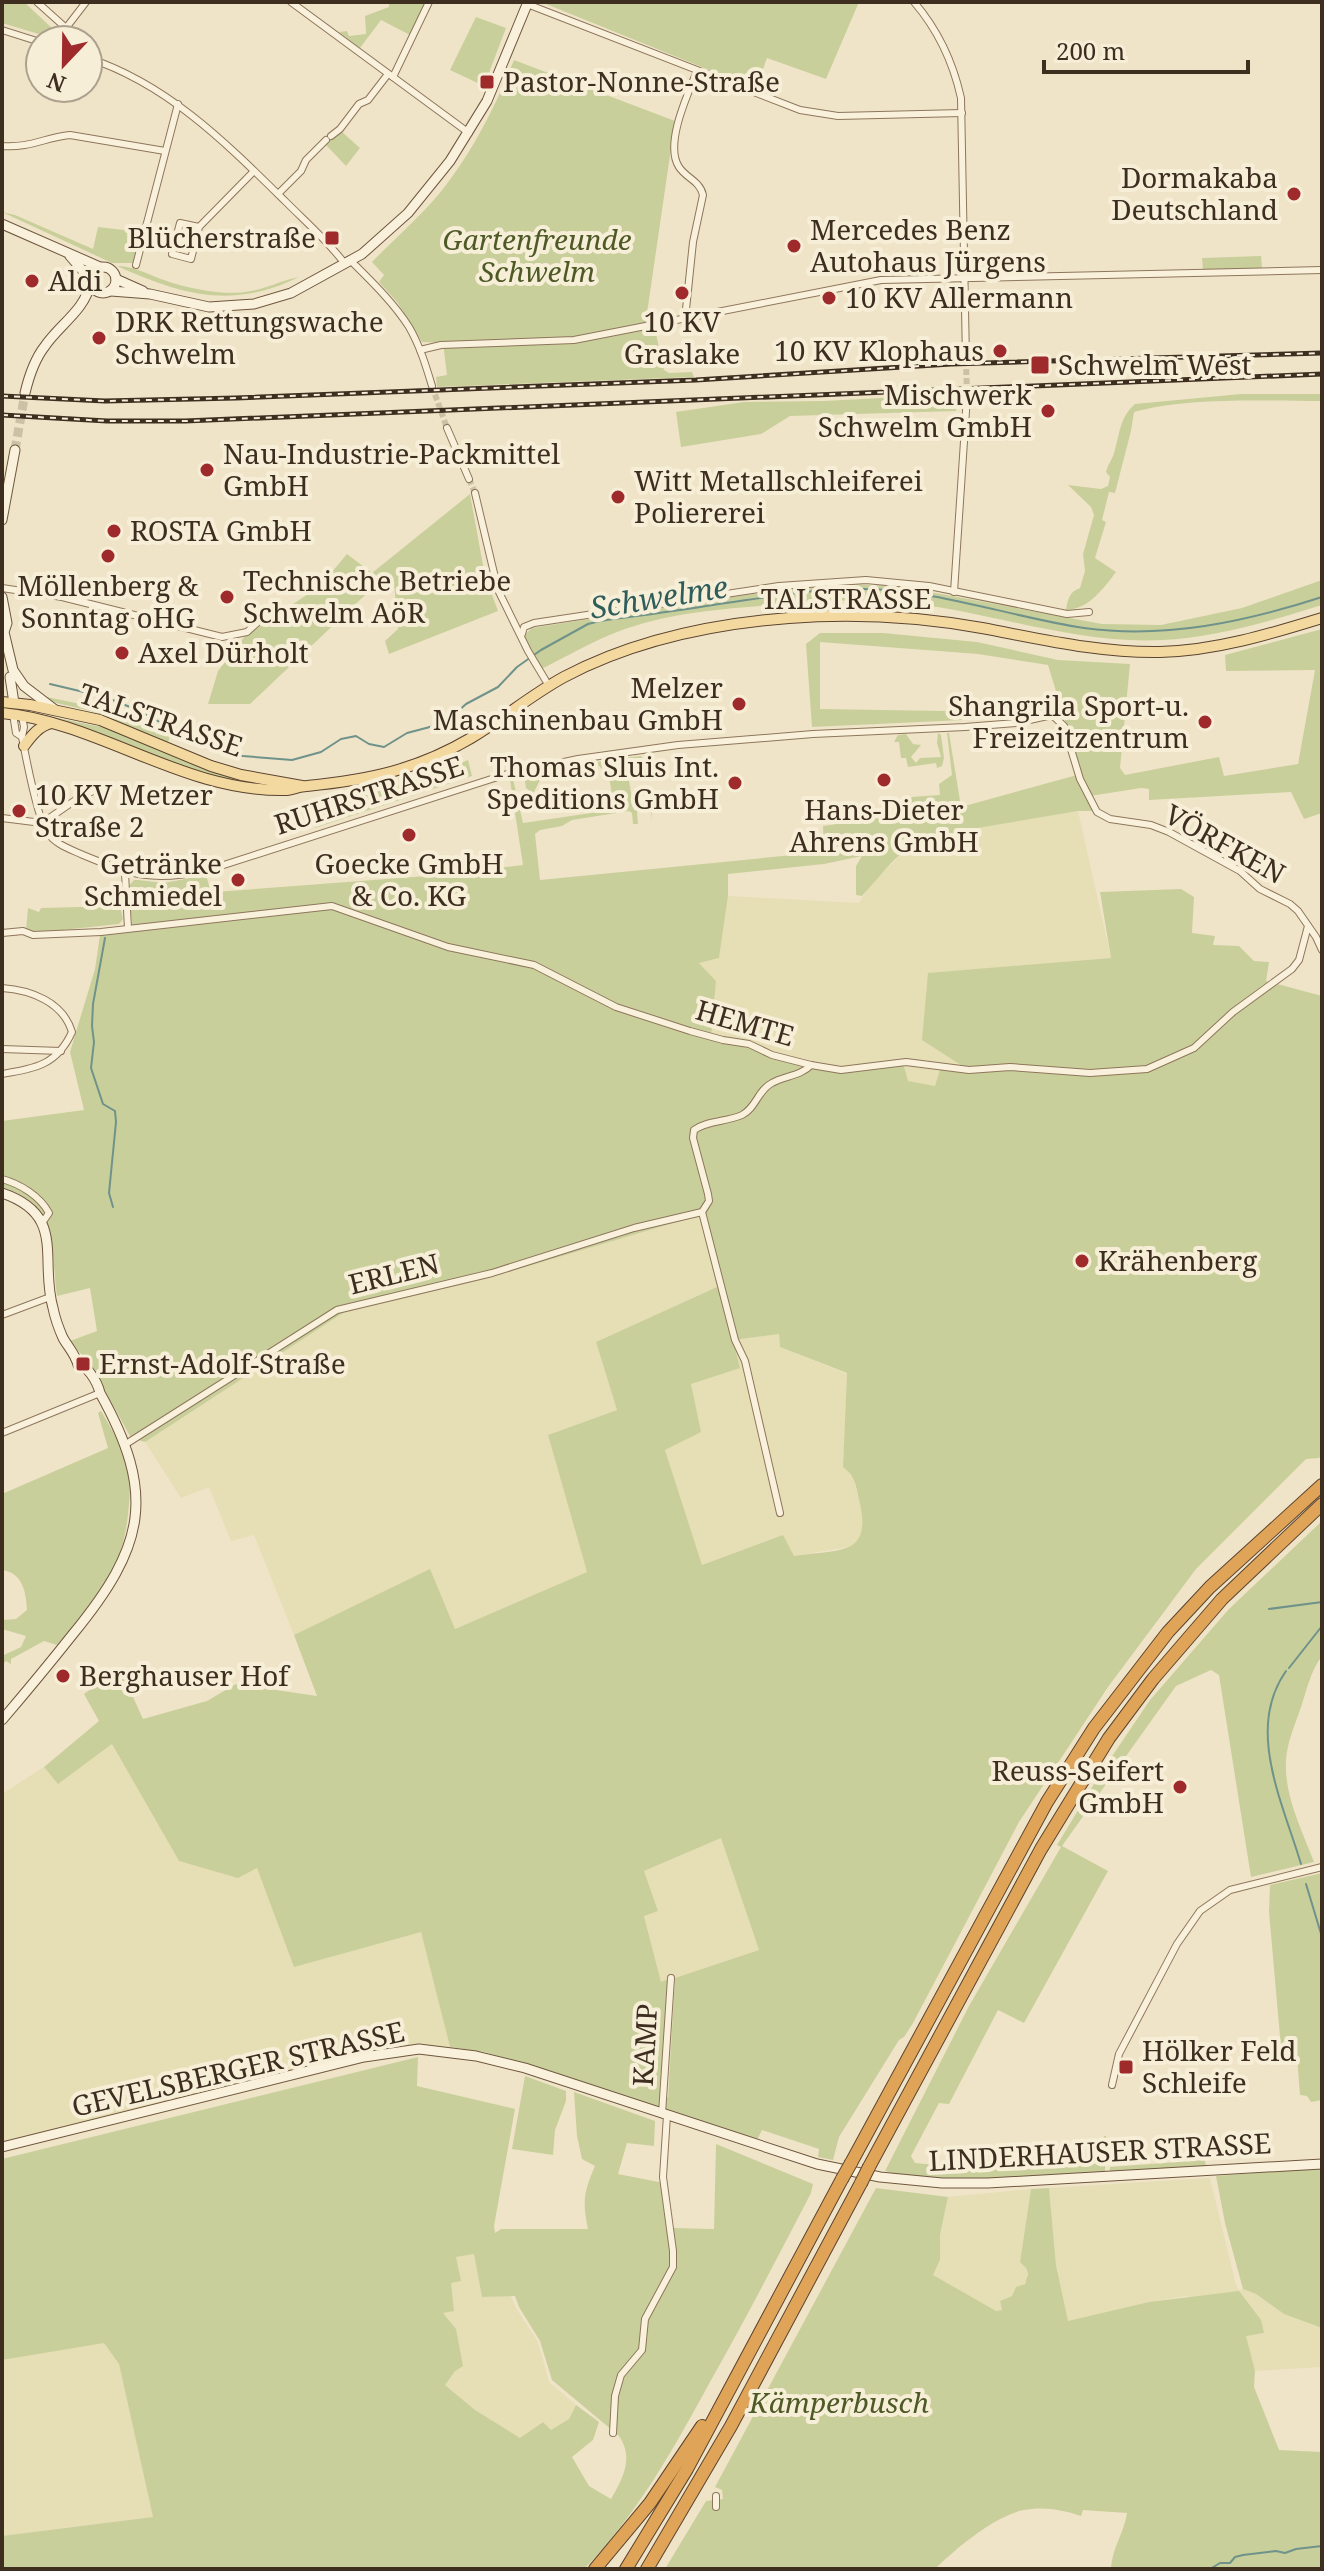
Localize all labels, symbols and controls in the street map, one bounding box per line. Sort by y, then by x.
north arrow [24,24,104,104]
scale bar [1044,24,1248,74]
text: 200 m [1056,34,1125,67]
place label: Pastor-Nonne-Straße [503,62,780,100]
text: N [42,66,70,101]
marker: Pastor-Nonne-Straße [478,73,496,91]
place label: Dormakaba Deutschland [1111,158,1278,228]
marker: Dormakaba Deutschland [1285,185,1303,203]
place label: Mercedes Benz Autohaus Jürgens [810,210,1046,280]
place label: Blücherstraße [128,218,316,256]
park label: Gartenfreunde Schwelm [442,220,632,290]
marker: Blücherstraße [323,229,341,247]
marker: Mercedes Benz Autohaus Jürgens [785,237,803,255]
place label: Aldi [48,261,103,299]
marker: Aldi [23,272,41,290]
place label: 10 KV Allermann [845,278,1073,316]
marker: 10 KV Graslake [673,284,691,302]
marker: 10 KV Allermann [820,289,838,307]
place label: DRK Rettungswache Schwelm [115,302,384,372]
place label: 10 KV Graslake [624,302,740,372]
marker: DRK Rettungswache Schwelm [90,329,108,347]
place label: 10 KV Klophaus [774,331,984,369]
marker: 10 KV Klophaus [991,342,1009,360]
place label: Schwelm West [1058,345,1252,383]
marker: Schwelm West [1029,354,1051,376]
place label: Mischwerk Schwelm GmbH [818,375,1033,445]
marker: Mischwerk Schwelm GmbH [1039,402,1057,420]
place label: Nau-Industrie-Packmittel GmbH [223,434,560,504]
marker: Nau-Industrie-Packmittel GmbH [198,461,216,479]
place label: Witt Metallschleiferei Poliererei [634,461,923,531]
marker: Witt Metallschleiferei Poliererei [609,488,627,506]
place label: ROSTA GmbH [130,511,312,549]
marker: ROSTA GmbH [105,522,123,540]
marker: Möllenberg & Sonntag oHG [99,547,117,565]
place label: Technische Betriebe Schwelm AöR [243,561,511,631]
water label: Schwelme [587,565,731,628]
place label: Möllenberg & Sonntag oHG [17,566,199,636]
street label: TALSTRASSE [761,579,931,617]
marker: Technische Betriebe Schwelm AöR [218,588,236,606]
place label: Axel Dürholt [138,633,309,671]
marker: Axel Dürholt [113,644,131,662]
place label: Melzer Maschinenbau GmbH [433,668,723,738]
street label: TALSTRASSE [75,673,248,765]
place label: Shangrila Sport-u. Freizeitzentrum [948,686,1189,756]
marker: Melzer Maschinenbau GmbH [730,695,748,713]
marker: Shangrila Sport-u. Freizeitzentrum [1196,713,1214,731]
street label: RUHRSTRASSE [269,746,468,842]
place label: Thomas Sluis Int. Speditions GmbH [487,747,719,817]
marker: Hans-Dieter Ahrens GmbH [875,771,893,789]
marker: Thomas Sluis Int. Speditions GmbH [726,774,744,792]
place label: 10 KV Metzer Straße 2 [35,775,213,845]
place label: Hans-Dieter Ahrens GmbH [789,790,979,860]
street label: VÖRFKEN [1158,794,1293,892]
marker: 10 KV Metzer Straße 2 [10,802,28,820]
marker: Goecke GmbH & Co. KG [400,826,418,844]
place label: Getränke Schmiedel [84,844,222,914]
place label: Goecke GmbH & Co. KG [315,844,503,914]
marker: Getränke Schmiedel [229,871,247,889]
street label: HEMTE [692,990,799,1054]
place label: Krähenberg [1098,1241,1257,1279]
street label: ERLEN [344,1243,443,1303]
marker: Krähenberg [1073,1252,1091,1270]
place label: Ernst-Adolf-Straße [99,1344,346,1382]
marker: Ernst-Adolf-Straße [74,1355,92,1373]
place label: Berghauser Hof [79,1656,291,1694]
marker: Berghauser Hof [54,1667,72,1685]
place label: Reuss-Seifert GmbH [991,1751,1164,1821]
marker: Reuss-Seifert GmbH [1171,1778,1189,1796]
street label: KAMP [623,2003,665,2087]
street label: GEVELSBERGER STRASSE [68,2011,408,2125]
place label: Hölker Feld Schleife [1142,2031,1297,2101]
marker: Hölker Feld Schleife [1117,2058,1135,2076]
street label: LINDERHAUSER STRASSE [928,2123,1272,2179]
park label: Kämperbusch [748,2383,929,2421]

